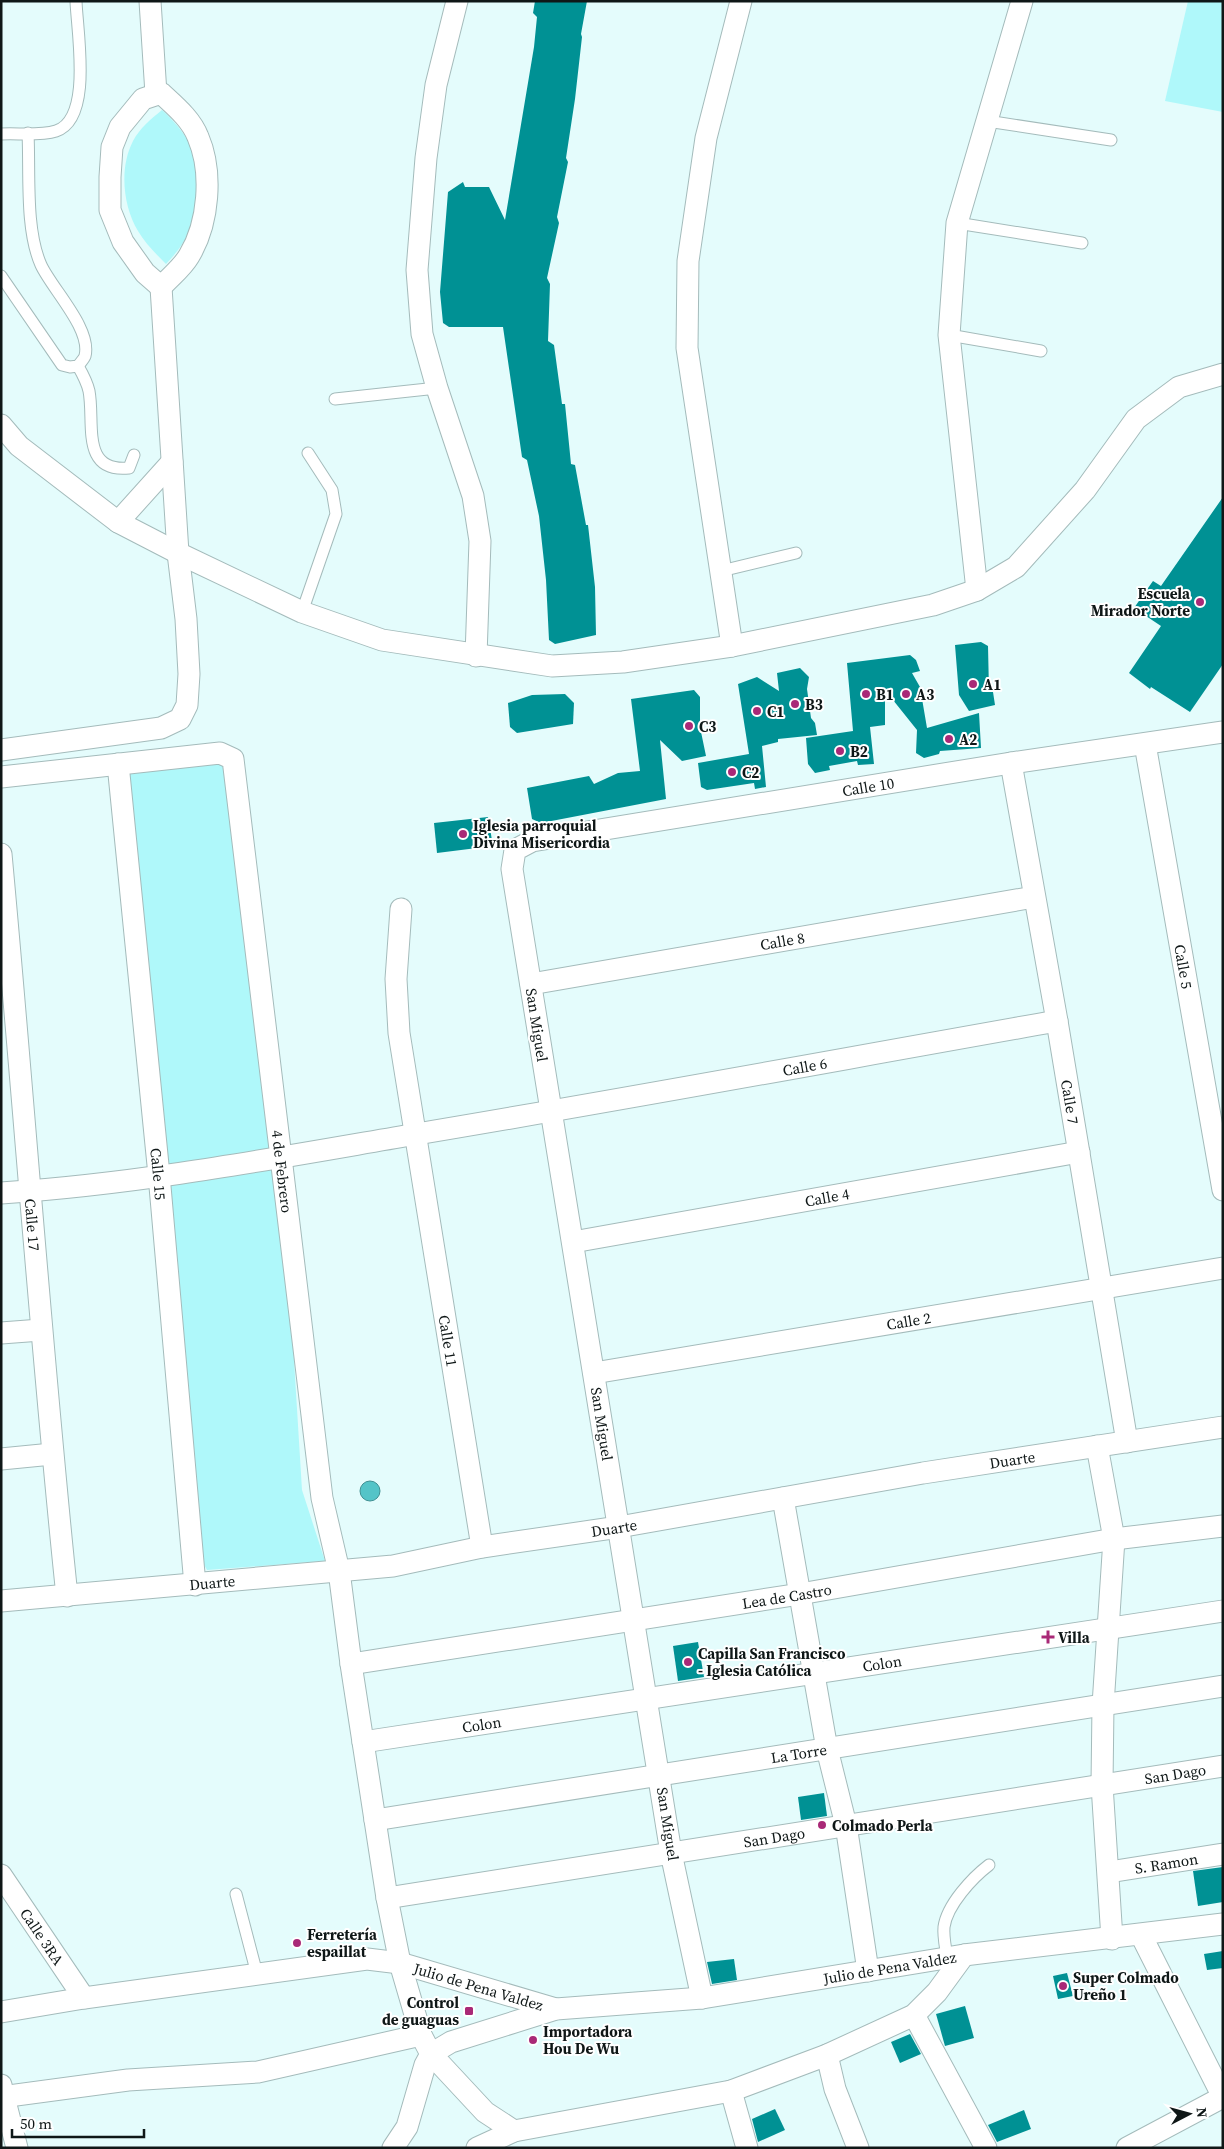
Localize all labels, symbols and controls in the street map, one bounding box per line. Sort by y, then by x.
place label: Escuela Mirador Norte [1091,583,1191,621]
marker: Escuela Mirador Norte [1194,596,1206,608]
place label: A1 [983,674,1001,695]
marker: A1 [967,678,979,690]
place label: B1 [876,684,894,705]
place label: A3 [916,684,934,705]
marker: B1 [860,688,872,700]
marker: A3 [900,688,912,700]
place label: B3 [805,694,823,715]
marker: B3 [789,698,801,710]
place label: C1 [767,701,784,722]
marker: C1 [751,705,763,717]
place label: C3 [699,716,716,737]
marker: C3 [683,720,695,732]
place label: A2 [959,729,977,750]
marker: A2 [943,733,955,745]
place label: B2 [850,741,868,762]
marker: B2 [834,745,846,757]
place label: C2 [742,762,759,783]
marker: C2 [726,766,738,778]
street label: Calle 10 [841,772,896,801]
place label: Iglesia parroquial Divina Misericordia [473,815,611,853]
marker: Iglesia parroquial Divina Misericordia [457,828,469,840]
street label: Calle 8 [758,926,806,955]
street label: Calle 5 [1170,943,1198,990]
street label: San Miguel [521,987,553,1064]
street label: Calle 6 [781,1052,829,1080]
street label: Calle 7 [1056,1078,1084,1126]
street label: 4 de Febrero [267,1129,298,1214]
street label: Calle 15 [146,1147,172,1201]
street label: Calle 4 [803,1182,851,1211]
street label: Calle 17 [20,1198,45,1252]
street label: Calle 2 [885,1306,932,1335]
street label: Calle 11 [434,1313,463,1368]
street label: San Miguel [586,1386,618,1463]
street label: Duarte [988,1445,1037,1473]
street label: Duarte [590,1513,639,1541]
street label: Duarte [188,1570,236,1595]
street label: Lea de Castro [741,1578,833,1613]
place label: Villa [1058,1627,1091,1648]
marker: Villa [1042,1631,1054,1643]
place label: Capilla San Francisco - Iglesia Católica [698,1643,846,1681]
street label: Colon [861,1650,903,1676]
marker: Capilla San Francisco - Iglesia Católica [682,1656,694,1668]
street label: Colon [461,1711,503,1737]
street label: La Torre [769,1738,829,1768]
street label: San Dago [1143,1758,1207,1789]
street label: San Miguel [652,1786,684,1863]
place label: Colmado Perla [832,1815,934,1836]
marker: Colmado Perla [816,1819,828,1831]
street label: San Dago [742,1822,806,1852]
street label: S. Ramon [1133,1848,1199,1878]
street label: Calle 3RA [16,1904,69,1969]
place label: Ferretería espaillat [307,1924,378,1962]
marker: Ferretería espaillat [291,1937,303,1949]
street label: Julio de Pena Valdez [821,1946,958,1989]
street label: Julio de Pena Valdez [410,1957,546,2015]
place label: Super Colmado Ureño 1 [1073,1967,1179,2005]
marker: Super Colmado Ureño 1 [1057,1980,1069,1992]
place label: Control de guaguas [382,1992,459,2030]
marker: Control de guaguas [463,2005,475,2017]
place label: Importadora Hou De Wu [543,2021,633,2059]
marker: Importadora Hou De Wu [527,2034,539,2046]
north arrow [1164,2089,1214,2139]
scale bar [12,2106,145,2138]
text: N [1191,2107,1212,2119]
text: 50 m [20,2113,52,2134]

